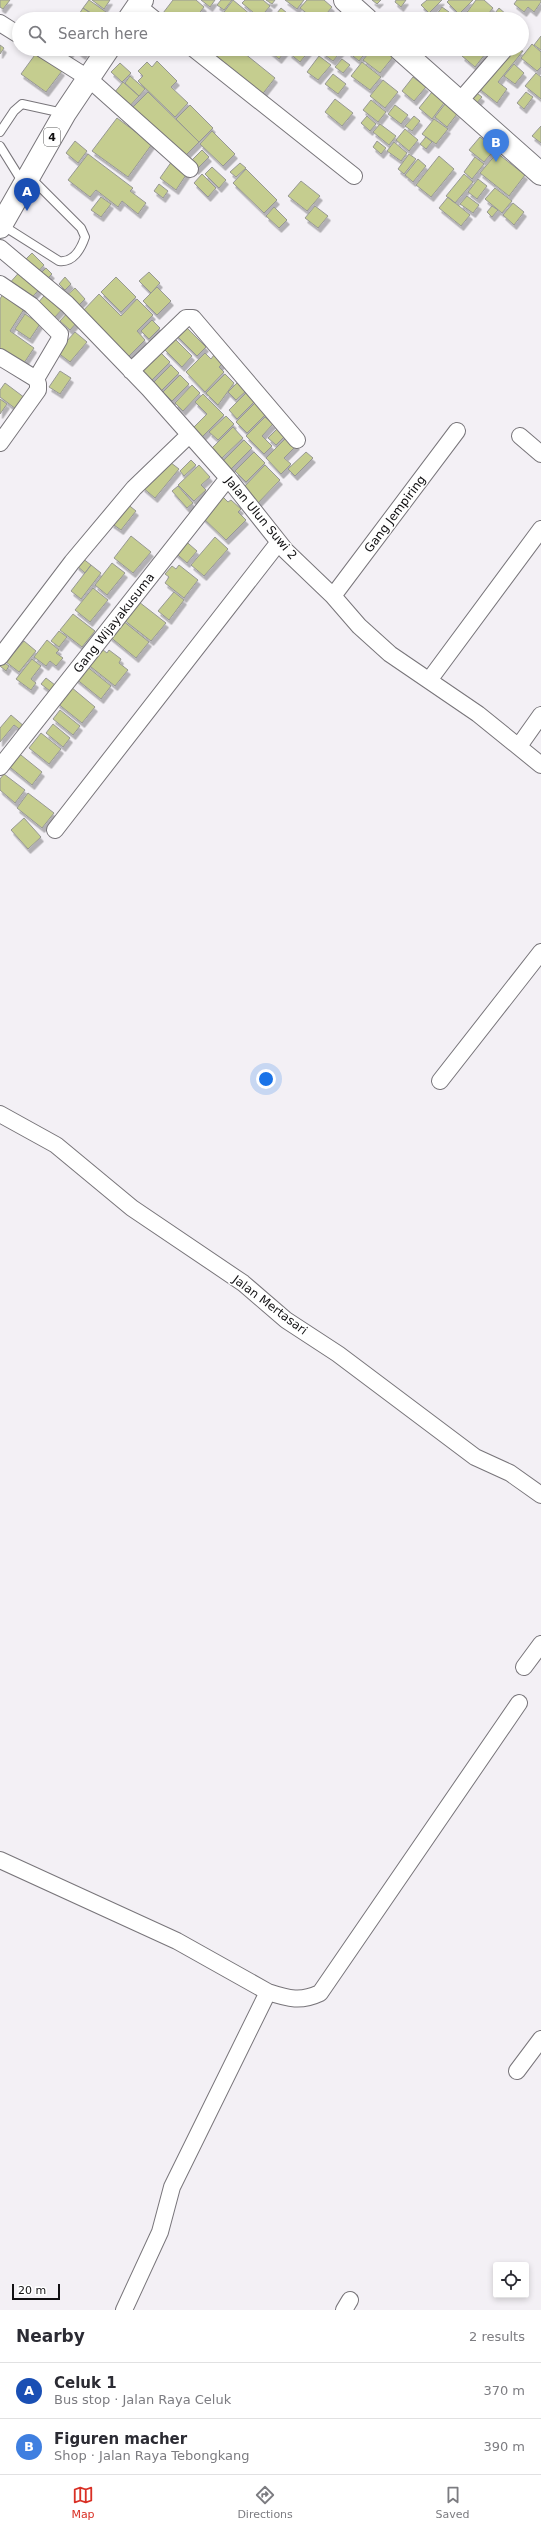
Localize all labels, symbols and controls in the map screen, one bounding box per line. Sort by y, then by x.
search box [12,12,529,56]
icon: search [26,23,48,45]
text: Search here [58,25,148,43]
road number: 4 [44,128,60,146]
pin: B [483,129,509,162]
pin: A [14,178,40,211]
street label: Jalan Ulun Suwi 2 [222,473,300,562]
street label: Gang Jempiring [362,473,428,555]
street label: Gang Wijayakusuma [71,570,157,676]
your location [256,1069,276,1089]
street label: Jalan Mertasari [229,1272,310,1338]
map controls [493,2262,529,2298]
button: locate [493,2262,529,2298]
scale bar [12,2282,60,2301]
text: 20 m [18,2284,46,2297]
text: Nearby [16,2326,85,2346]
text: 2 results [469,2329,525,2344]
text: Celuk 1 [54,2374,117,2392]
text: A [24,2383,34,2398]
text: 370 m [483,2383,525,2398]
text: Bus stop · Jalan Raya Celuk [54,2392,231,2407]
text: Figuren macher [54,2430,187,2448]
text: B [24,2439,34,2454]
text: 390 m [483,2439,525,2454]
text: Shop · Jalan Raya Tebongkang [54,2448,250,2463]
tab: Map [71,2484,95,2521]
tab: Directions [237,2484,293,2521]
tab: Saved [436,2484,470,2521]

